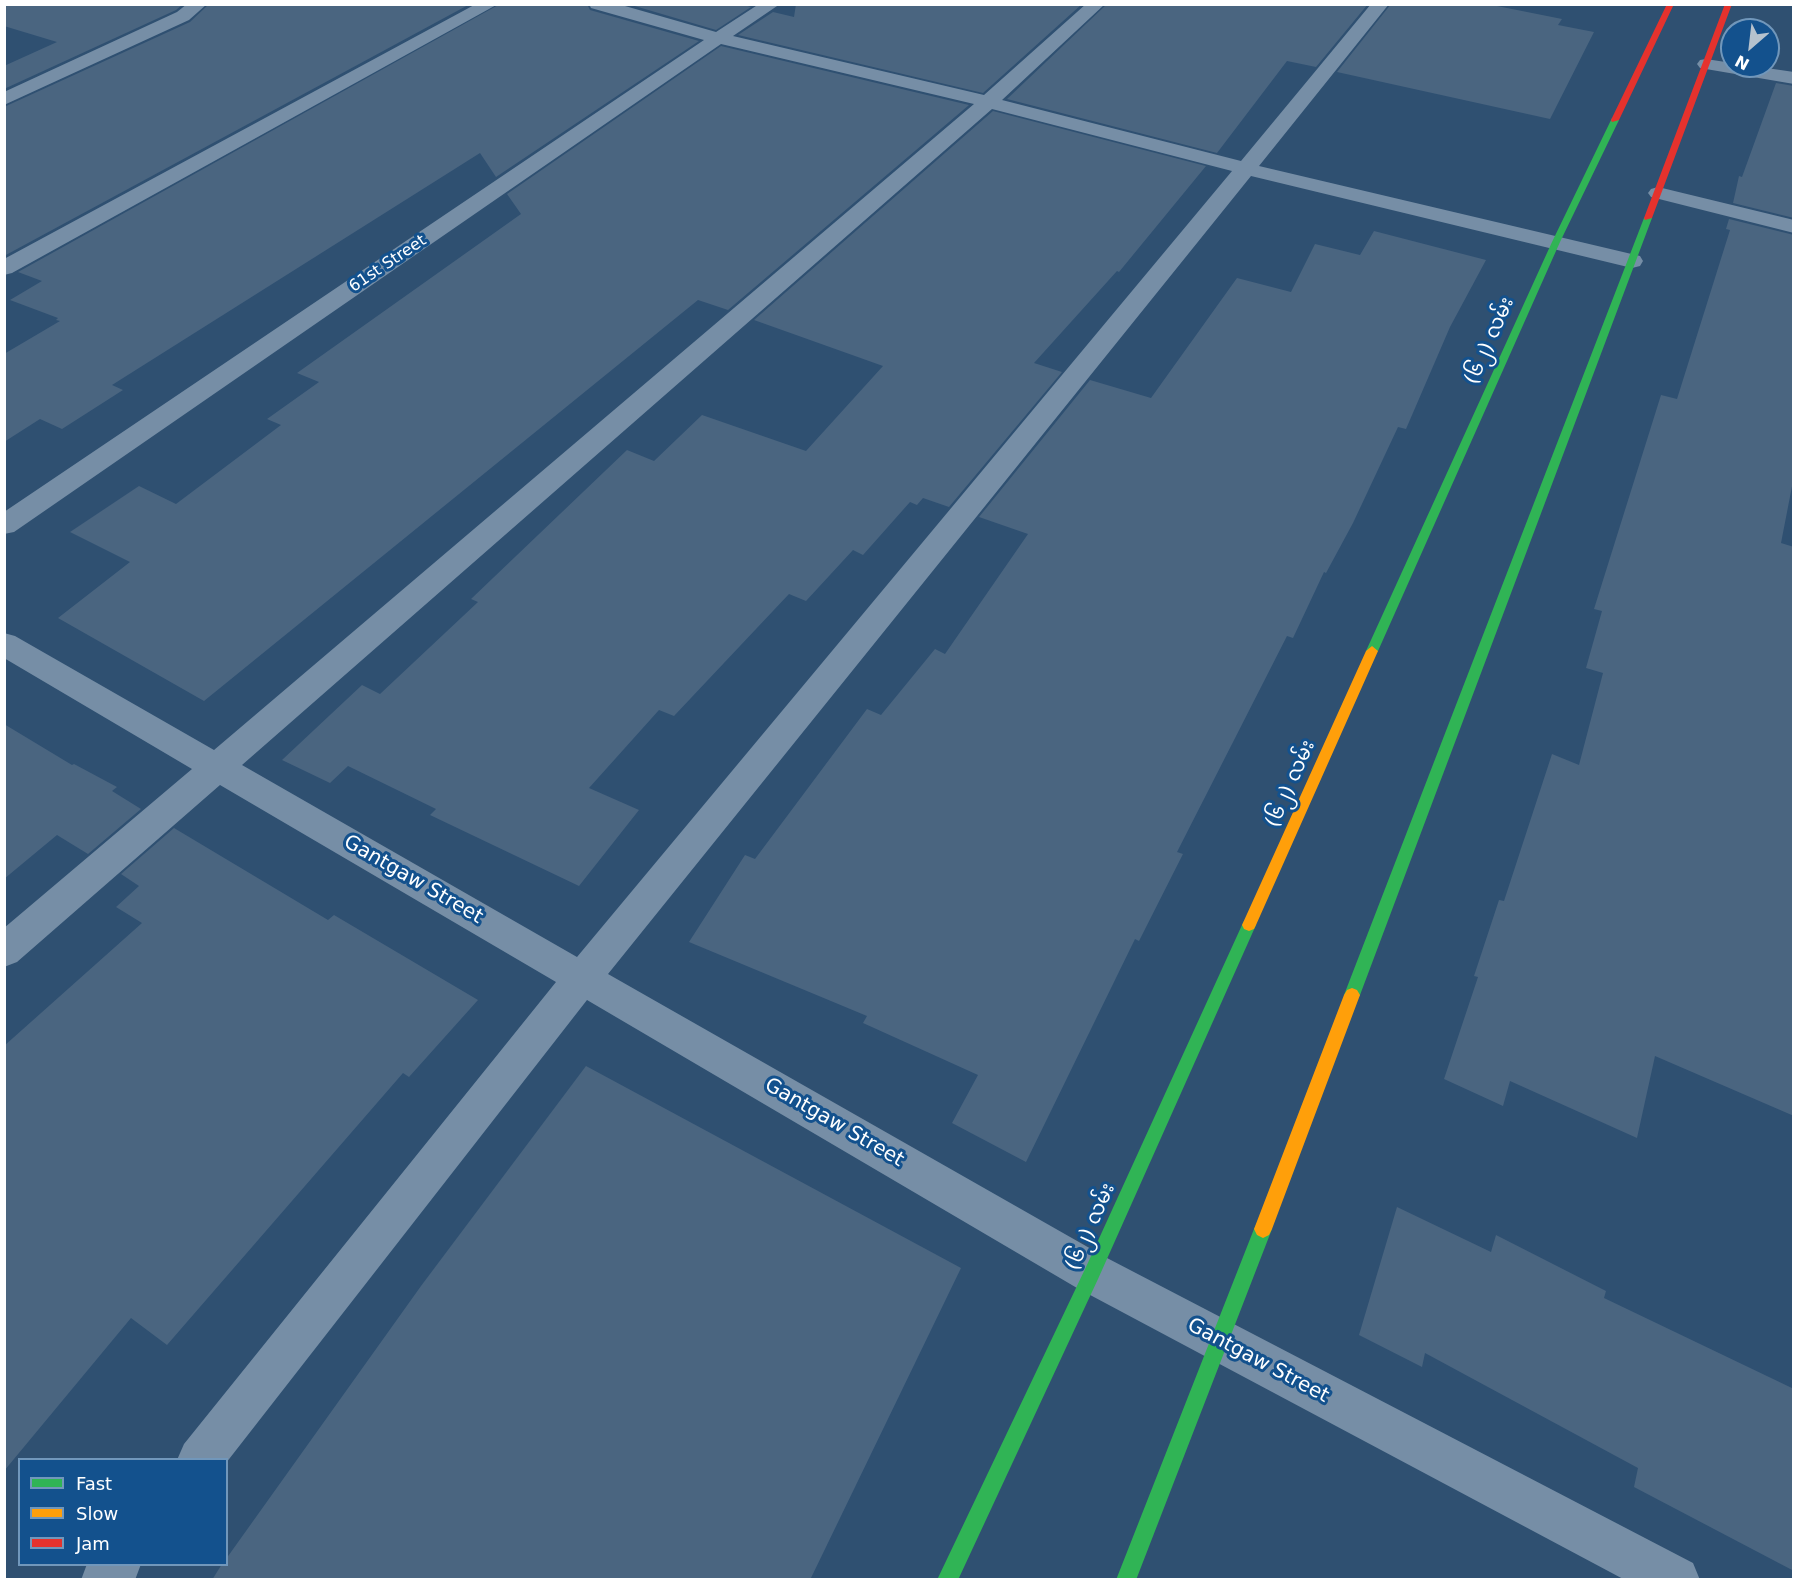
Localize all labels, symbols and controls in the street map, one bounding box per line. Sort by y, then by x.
north arrow [1720,18,1780,78]
text: N [1732,51,1753,74]
street label: 61st Street [346,231,430,297]
street label: (၆၂) လမ်း [1460,294,1520,388]
street label: (၆၂) လမ်း [1261,737,1321,831]
street label: Gantgaw Street [339,830,487,930]
street label: Gantgaw Street [760,1073,908,1173]
street label: (၆၂) လမ်း [1061,1180,1121,1274]
street label: Gantgaw Street [1183,1314,1333,1408]
legend [18,1458,228,1566]
text: Fast [76,1473,112,1494]
text: Slow [76,1503,118,1524]
text: Jam [76,1533,110,1554]

